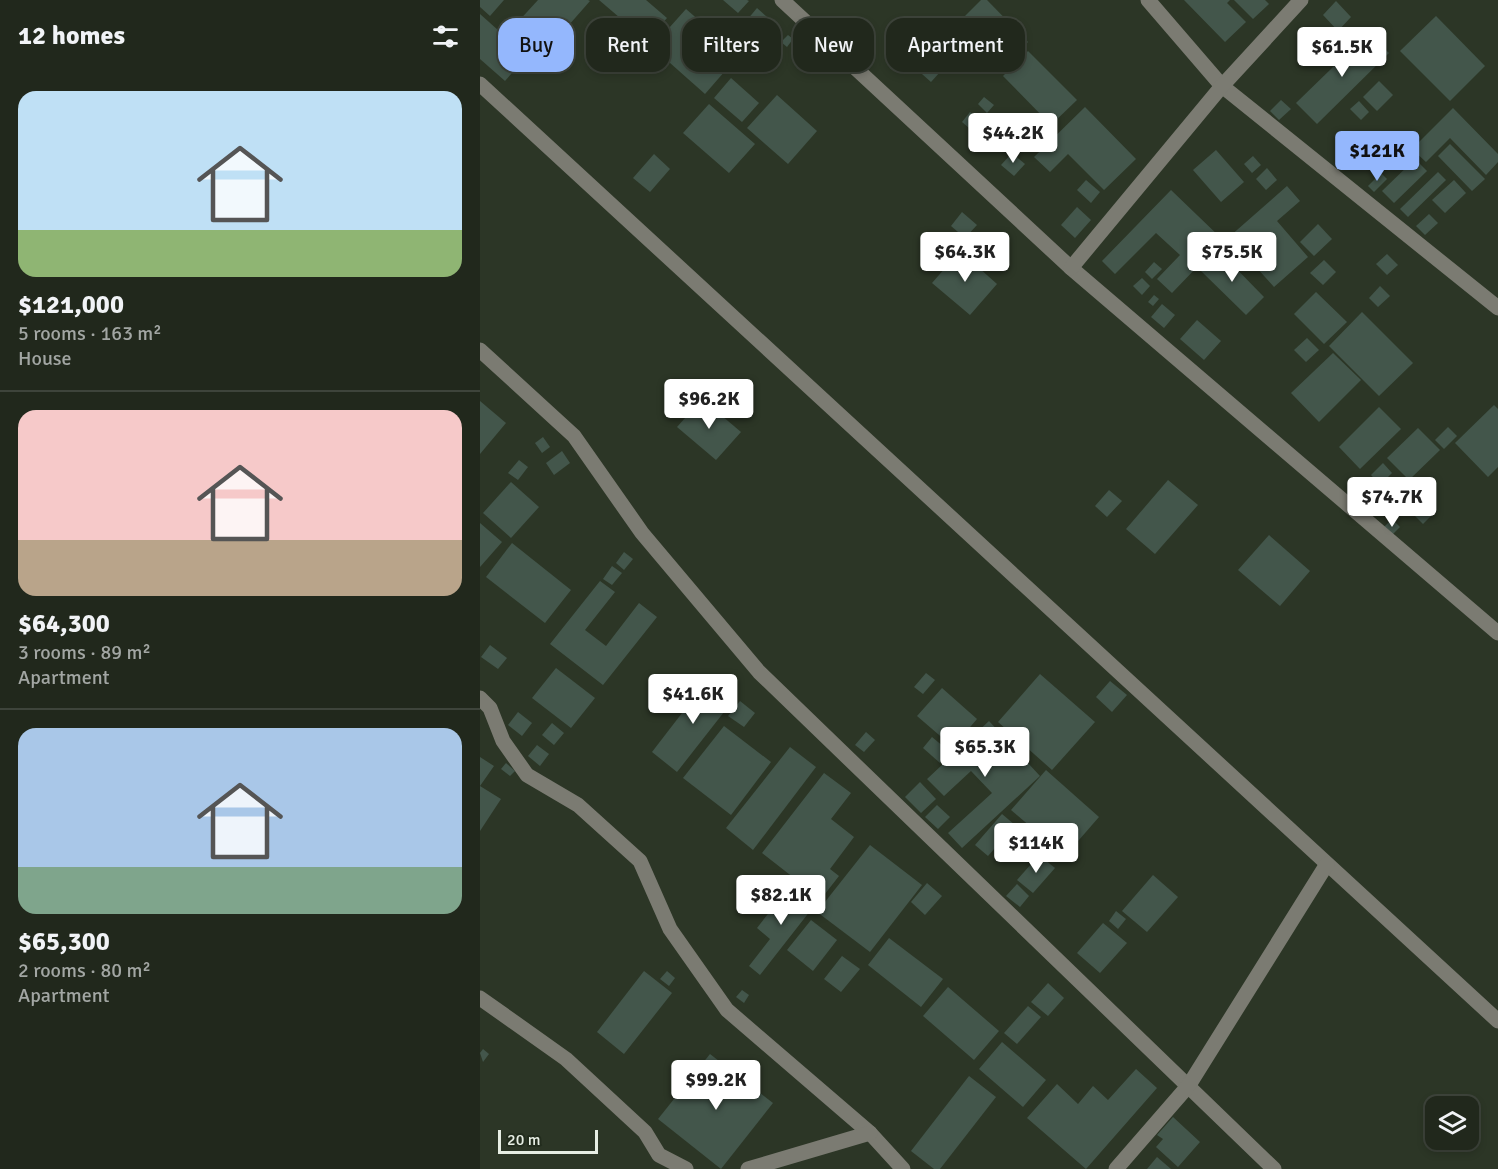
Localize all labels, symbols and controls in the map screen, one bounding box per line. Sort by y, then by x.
chip: Buy [498,18,574,72]
chip: Rent [586,18,670,72]
chip: Filters [682,18,781,72]
chip: New [793,18,874,72]
chip: Apartment [886,18,1025,72]
text: 12 homes [18,20,125,52]
icon: filters [429,20,462,53]
pin: $61.5K [1293,27,1391,78]
text: $61.5K [1311,34,1373,59]
pin: $44.2K [964,113,1062,164]
text: $44.2K [982,120,1044,145]
icon: home [186,130,294,238]
pin: $121K [1335,131,1419,182]
text: $121K [1349,138,1405,163]
pin: $64.3K [916,232,1014,283]
pin: $75.5K [1183,232,1281,283]
text: $64.3K [934,239,996,264]
text: $75.5K [1201,239,1263,264]
text: $121,000 [18,289,124,321]
text: 5 rooms · 163 m² [18,321,162,346]
text: House [18,346,72,371]
pin: $96.2K [660,379,758,430]
text: $96.2K [678,386,740,411]
icon: home [186,449,294,557]
pin: $74.7K [1343,477,1441,528]
text: $74.7K [1361,484,1423,509]
text: $64,300 [18,608,110,640]
text: 3 rooms · 89 m² [18,640,151,665]
text: Apartment [18,665,110,690]
pin: $41.6K [644,674,742,725]
text: $41.6K [662,681,724,706]
pin: $65.3K [936,727,1034,778]
text: $65.3K [954,734,1016,759]
icon: home [186,767,294,875]
pin: $114K [994,823,1078,874]
text: $114K [1008,830,1064,855]
pin: $82.1K [732,875,830,926]
text: $82.1K [750,882,812,907]
text: $65,300 [18,926,110,958]
text: 2 rooms · 80 m² [18,958,151,983]
text: Apartment [18,983,110,1008]
pin: $99.2K [667,1060,765,1111]
text: $99.2K [685,1067,747,1092]
map controls [1425,1096,1479,1150]
button: layers [1425,1096,1479,1150]
scale bar [498,1127,598,1154]
text: 20 m [507,1130,541,1150]

